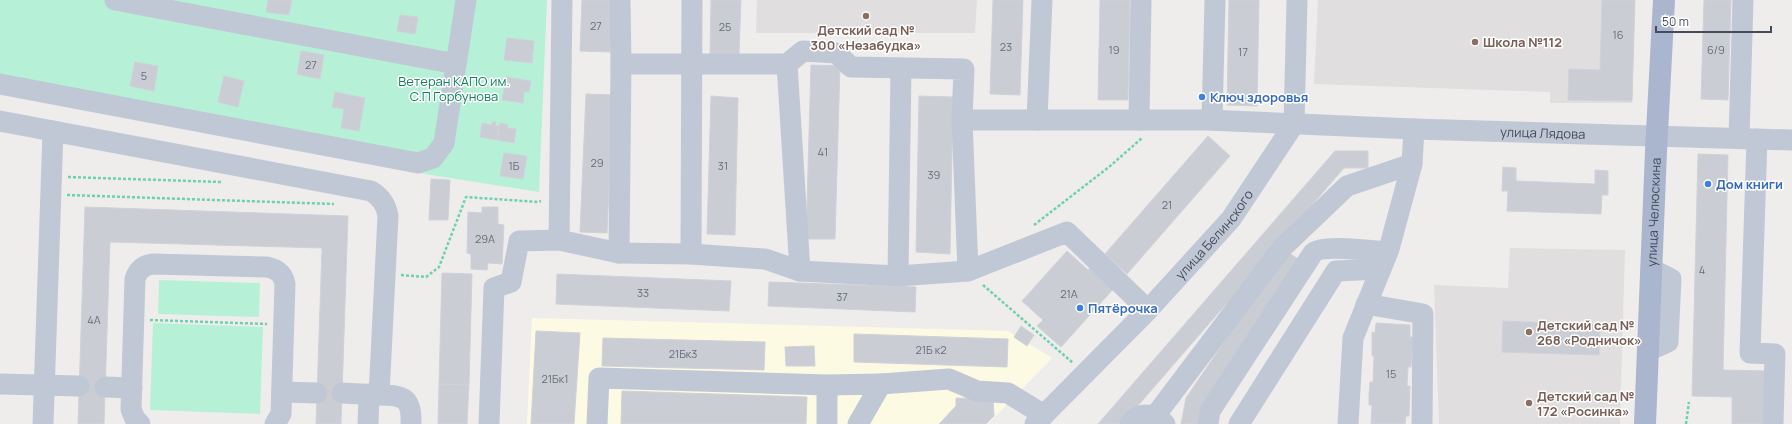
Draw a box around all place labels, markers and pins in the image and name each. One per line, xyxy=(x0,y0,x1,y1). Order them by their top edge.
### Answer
marker: Детский сад № 300 «Незабудка» xyxy=(861,11,871,21)
place label: Детский сад № 300 «Незабудка» xyxy=(811,21,921,54)
place label: Школа №112 xyxy=(1483,33,1562,51)
marker: Школа №112 xyxy=(1470,37,1480,47)
place label: Ключ здоровья xyxy=(1210,88,1308,106)
marker: Ключ здоровья xyxy=(1197,92,1207,102)
place label: Дом книги xyxy=(1716,175,1783,193)
marker: Дом книги xyxy=(1703,179,1713,189)
place label: Пятёрочка xyxy=(1088,299,1158,317)
marker: Пятёрочка xyxy=(1075,303,1085,313)
place label: Детский сад № 268 «Родничок» xyxy=(1537,316,1642,349)
marker: Детский сад № 268 «Родничок» xyxy=(1524,327,1534,337)
place label: Детский сад № 172 «Росинка» xyxy=(1537,387,1635,420)
marker: Детский сад № 172 «Росинка» xyxy=(1524,398,1534,408)

